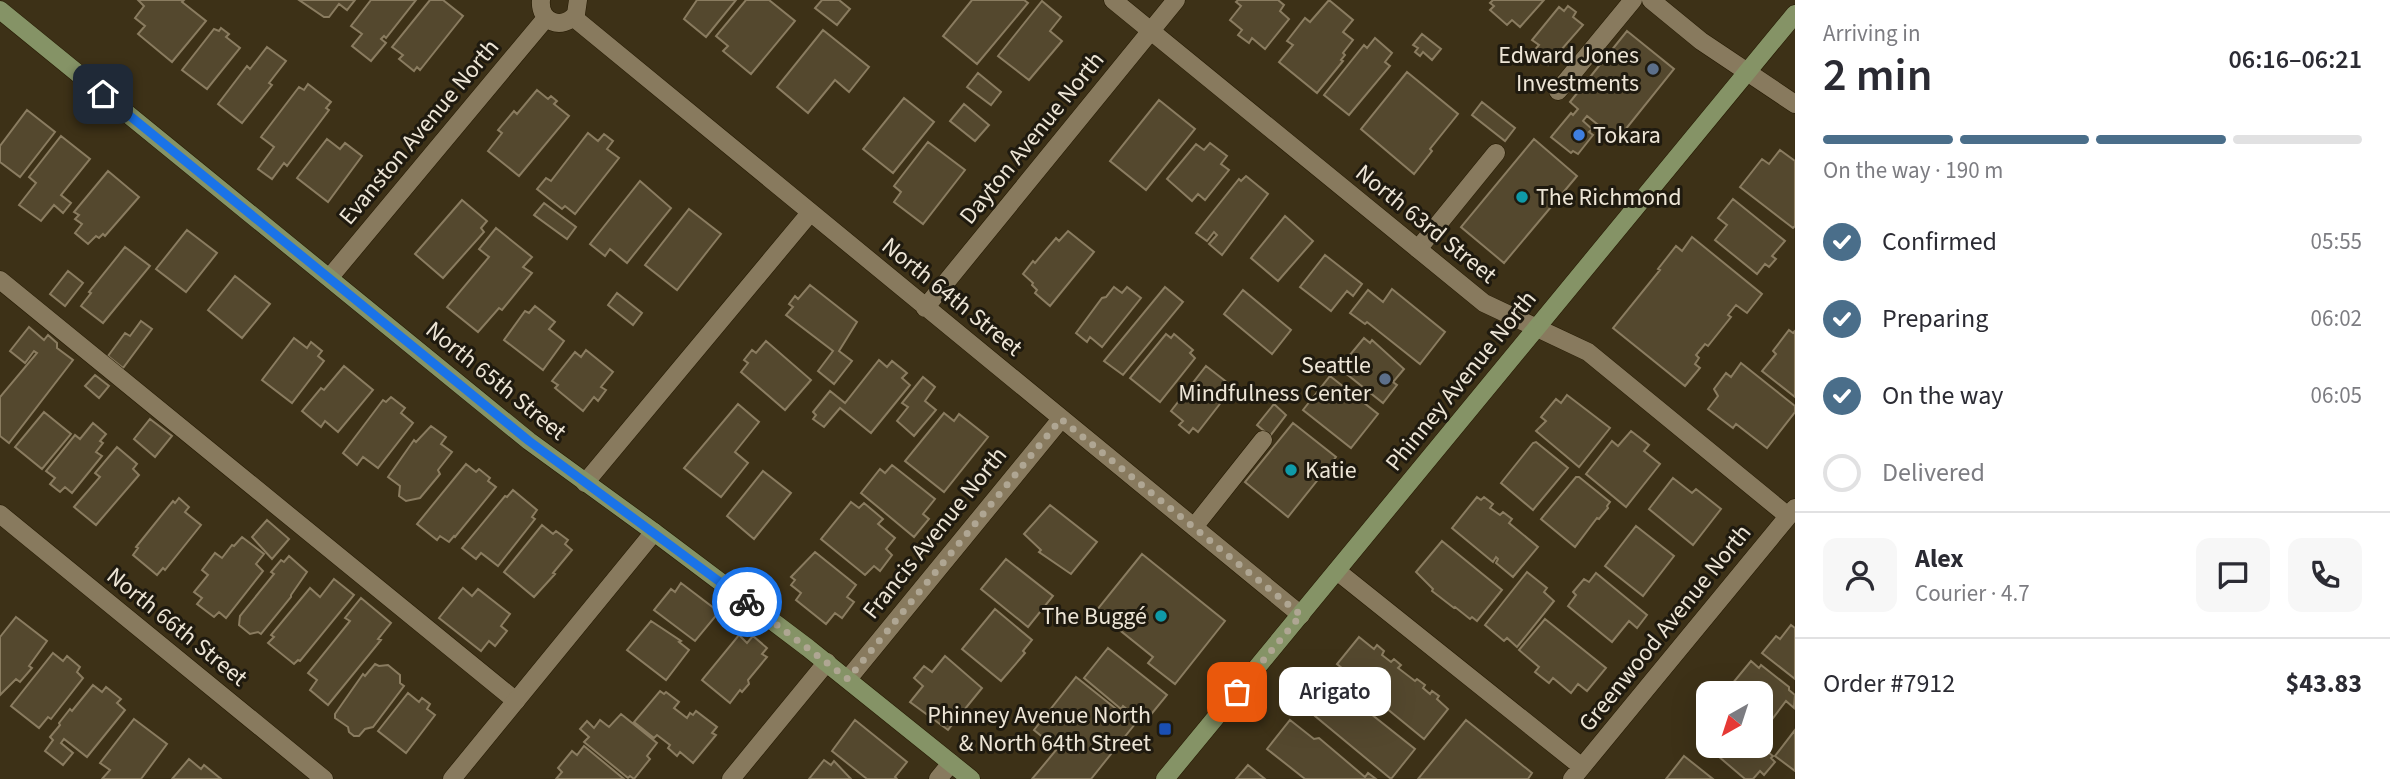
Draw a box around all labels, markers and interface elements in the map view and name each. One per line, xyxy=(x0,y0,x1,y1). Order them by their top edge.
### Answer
text: Arriving in xyxy=(1823,17,1921,50)
street label: Evanston Avenue North xyxy=(331,31,507,233)
place label: Edward Jones Investments xyxy=(1498,38,1639,101)
text: 06:16–06:21 xyxy=(2229,41,2362,78)
text: 2 min xyxy=(1823,43,1932,108)
street label: Dayton Avenue North xyxy=(951,44,1113,232)
marker: Edward Jones Investments xyxy=(1645,61,1661,77)
pin xyxy=(73,64,133,124)
icon: home xyxy=(84,75,122,113)
place label: Tokara xyxy=(1593,118,1661,153)
marker: Tokara xyxy=(1571,127,1587,143)
text: On the way · 190 m xyxy=(1823,154,2003,187)
street label: North 63rd Street xyxy=(1348,156,1504,292)
place label: The Richmond xyxy=(1536,180,1682,215)
marker: The Richmond xyxy=(1514,189,1530,205)
icon: check xyxy=(1823,223,1861,261)
text: Confirmed xyxy=(1882,223,1997,260)
text: 05:55 xyxy=(2311,225,2362,258)
street label: North 64th Street xyxy=(874,229,1030,365)
street label: Phinney Avenue North xyxy=(1377,283,1545,479)
icon: check xyxy=(1823,300,1861,338)
text: Preparing xyxy=(1882,300,1988,337)
text: 06:02 xyxy=(2311,302,2362,335)
street label: North 65th Street xyxy=(418,313,574,449)
place label: Seattle Mindfulness Center xyxy=(1178,348,1372,411)
marker: Seattle Mindfulness Center xyxy=(1377,371,1393,387)
icon: check xyxy=(1823,377,1861,415)
text: On the way xyxy=(1882,377,2003,414)
text: 06:05 xyxy=(2311,379,2362,412)
street label: Francis Avenue North xyxy=(854,439,1016,627)
place label: Katie xyxy=(1305,453,1357,488)
text: Delivered xyxy=(1882,454,1985,491)
marker: Katie xyxy=(1283,462,1299,478)
street label: Greenwood Avenue North xyxy=(1570,517,1760,739)
button: person xyxy=(1823,538,1897,612)
button: chat xyxy=(2196,538,2270,612)
button: phone xyxy=(2288,538,2362,612)
text: Alex xyxy=(1915,540,1964,577)
street label: North 66th Street xyxy=(99,559,255,695)
courier xyxy=(712,567,782,637)
text: Courier · 4.7 xyxy=(1915,577,2030,610)
icon: bike xyxy=(728,583,766,621)
place label: The Buggé xyxy=(1041,599,1147,634)
marker: The Buggé xyxy=(1153,608,1169,624)
pin xyxy=(1207,662,1267,722)
text: Order #7912 xyxy=(1823,665,1955,702)
text: $43.83 xyxy=(2286,665,2362,702)
callout: Arigato xyxy=(1279,668,1391,716)
icon: bag xyxy=(1218,673,1256,711)
text: Arigato xyxy=(1299,675,1371,708)
north arrow xyxy=(1696,681,1773,758)
map controls xyxy=(1696,681,1773,758)
place label: Phinney Avenue North & North 64th Street xyxy=(927,698,1151,761)
marker: Phinney Avenue North & North 64th Street xyxy=(1157,721,1173,737)

